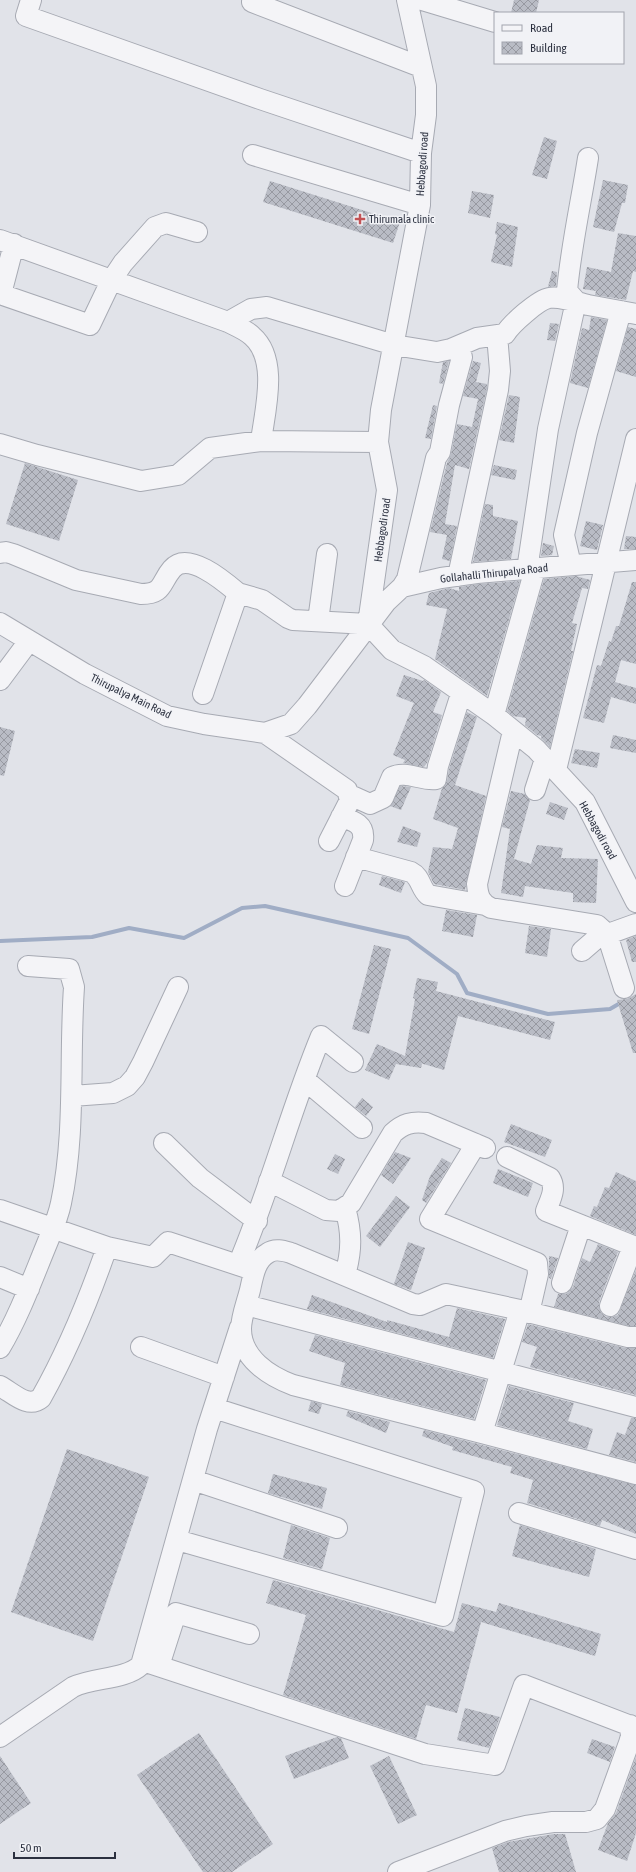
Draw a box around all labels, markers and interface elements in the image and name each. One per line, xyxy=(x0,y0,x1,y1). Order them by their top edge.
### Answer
legend xyxy=(494,12,624,64)
text: Road xyxy=(530,21,553,35)
text: Building xyxy=(530,41,568,55)
street label: Hebbagodi road xyxy=(414,131,430,197)
marker: Thirumala clinic xyxy=(354,213,366,225)
place label: Thirumala clinic xyxy=(369,213,435,225)
street label: Hebbagodi road xyxy=(372,497,392,563)
street label: Gollahalli Thirupalya Road xyxy=(439,561,549,585)
street label: Thirupalya Main Road xyxy=(89,671,173,721)
street label: Hebbagodi road xyxy=(577,799,619,861)
scale bar xyxy=(14,1834,115,1860)
text: 50 m xyxy=(20,1841,42,1855)

